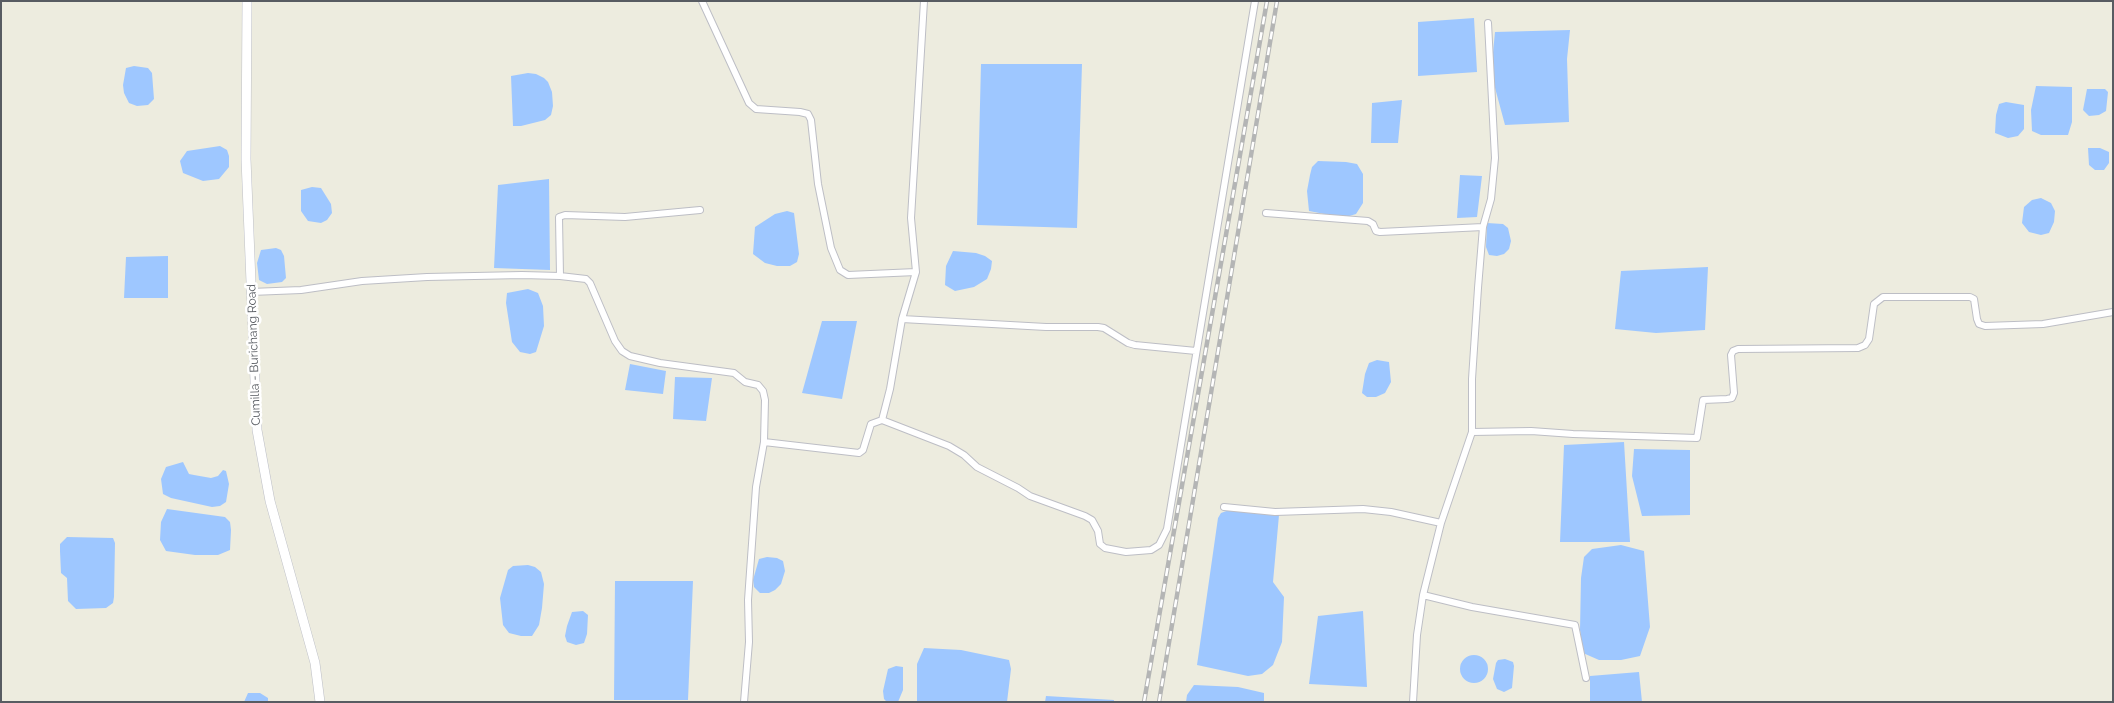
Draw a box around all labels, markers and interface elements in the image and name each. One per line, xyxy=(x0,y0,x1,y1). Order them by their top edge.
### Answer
street label: Cumilla - Burichang Road xyxy=(244,284,264,426)

